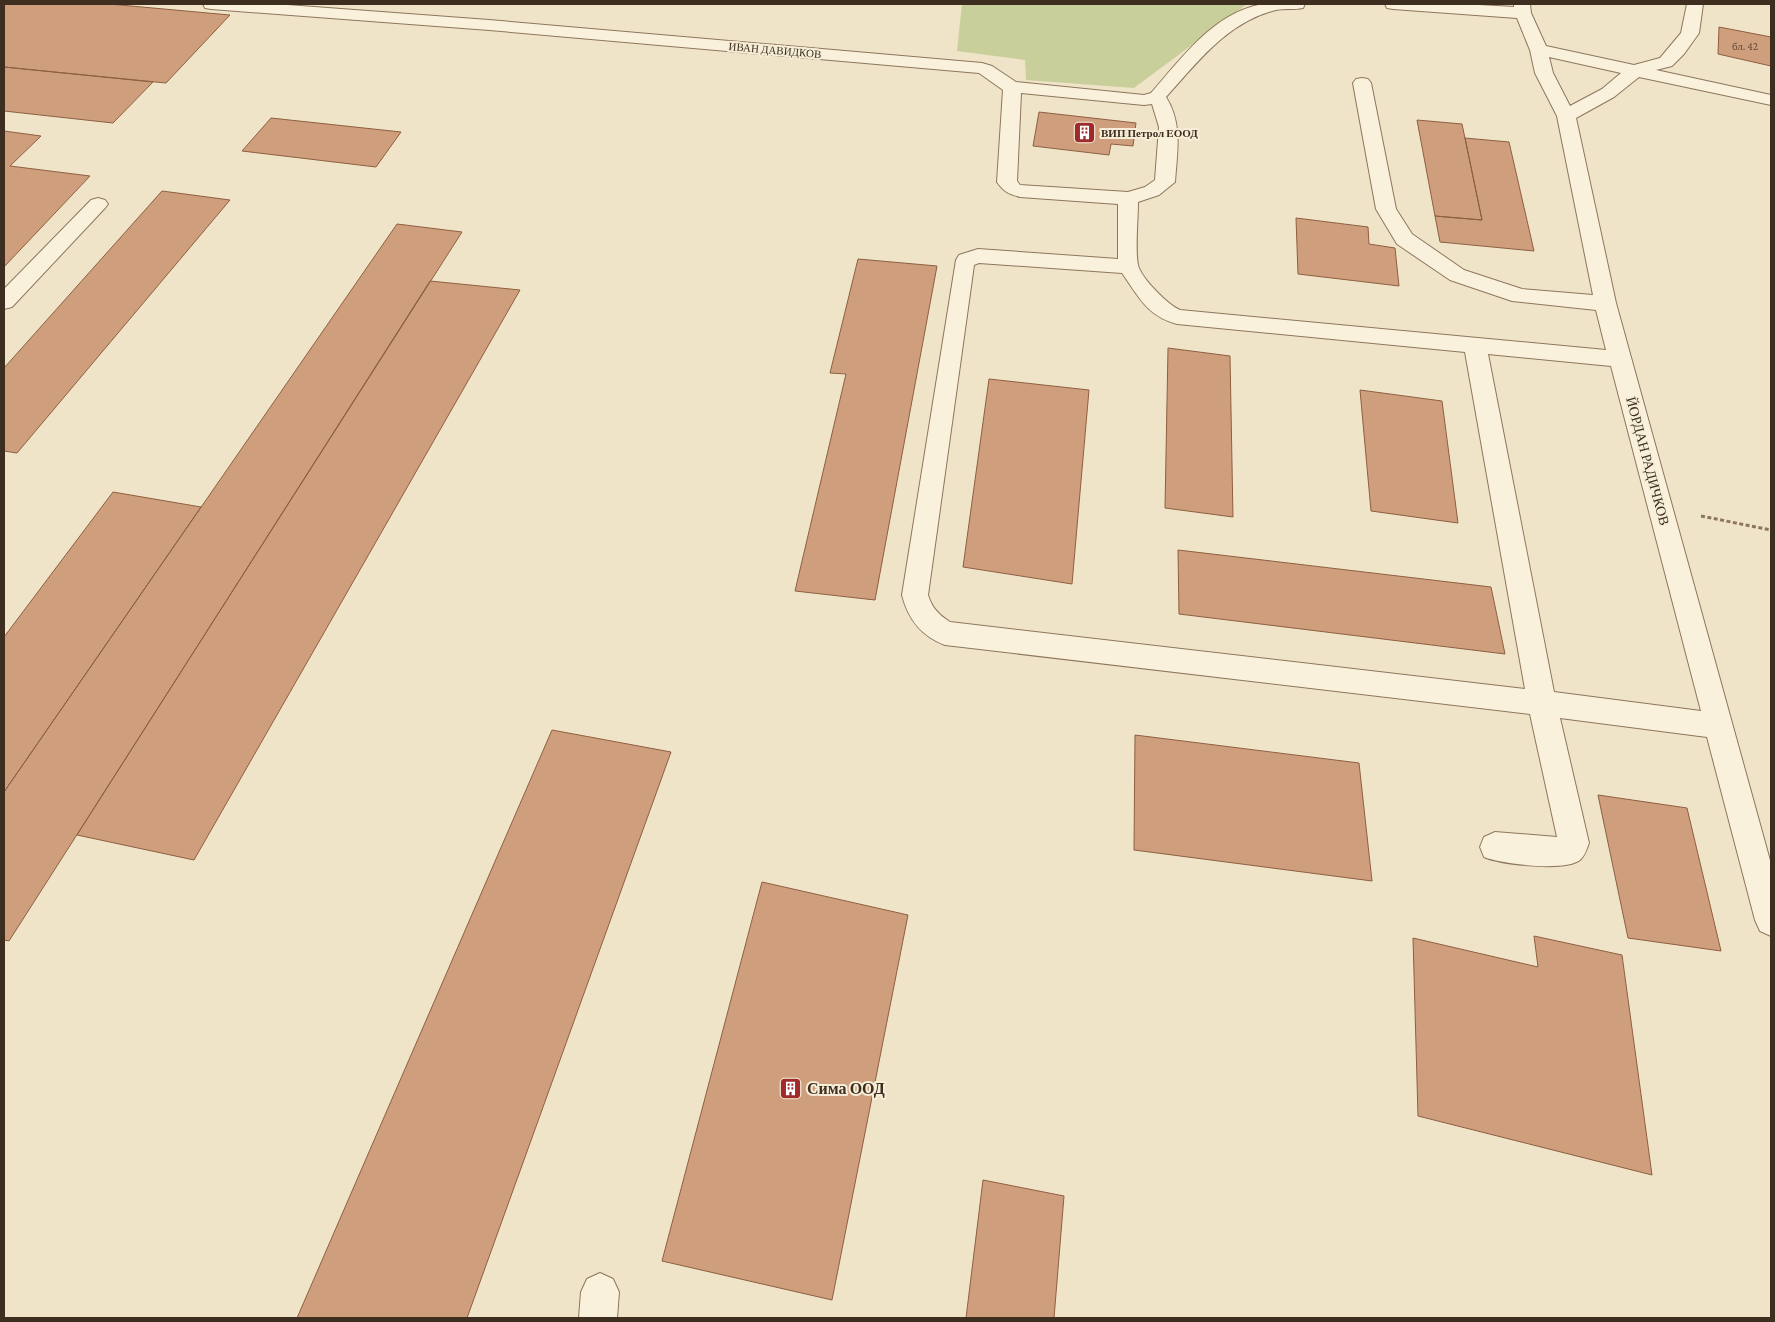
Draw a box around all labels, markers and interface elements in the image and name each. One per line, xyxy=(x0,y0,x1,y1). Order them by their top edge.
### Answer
street label: ИВАН ДАВИДКОВ xyxy=(728,40,822,60)
house number: бл. 42 xyxy=(1732,40,1758,52)
building icon: ВИП Петрол ЕООД xyxy=(1073,121,1097,145)
place label: ВИП Петрол ЕООД xyxy=(1101,127,1198,139)
street label: ЙОРДАН РАДИЧКОВ xyxy=(1623,395,1673,527)
building icon: Сима ООД xyxy=(779,1076,803,1100)
place label: Сима ООД xyxy=(807,1080,885,1098)

